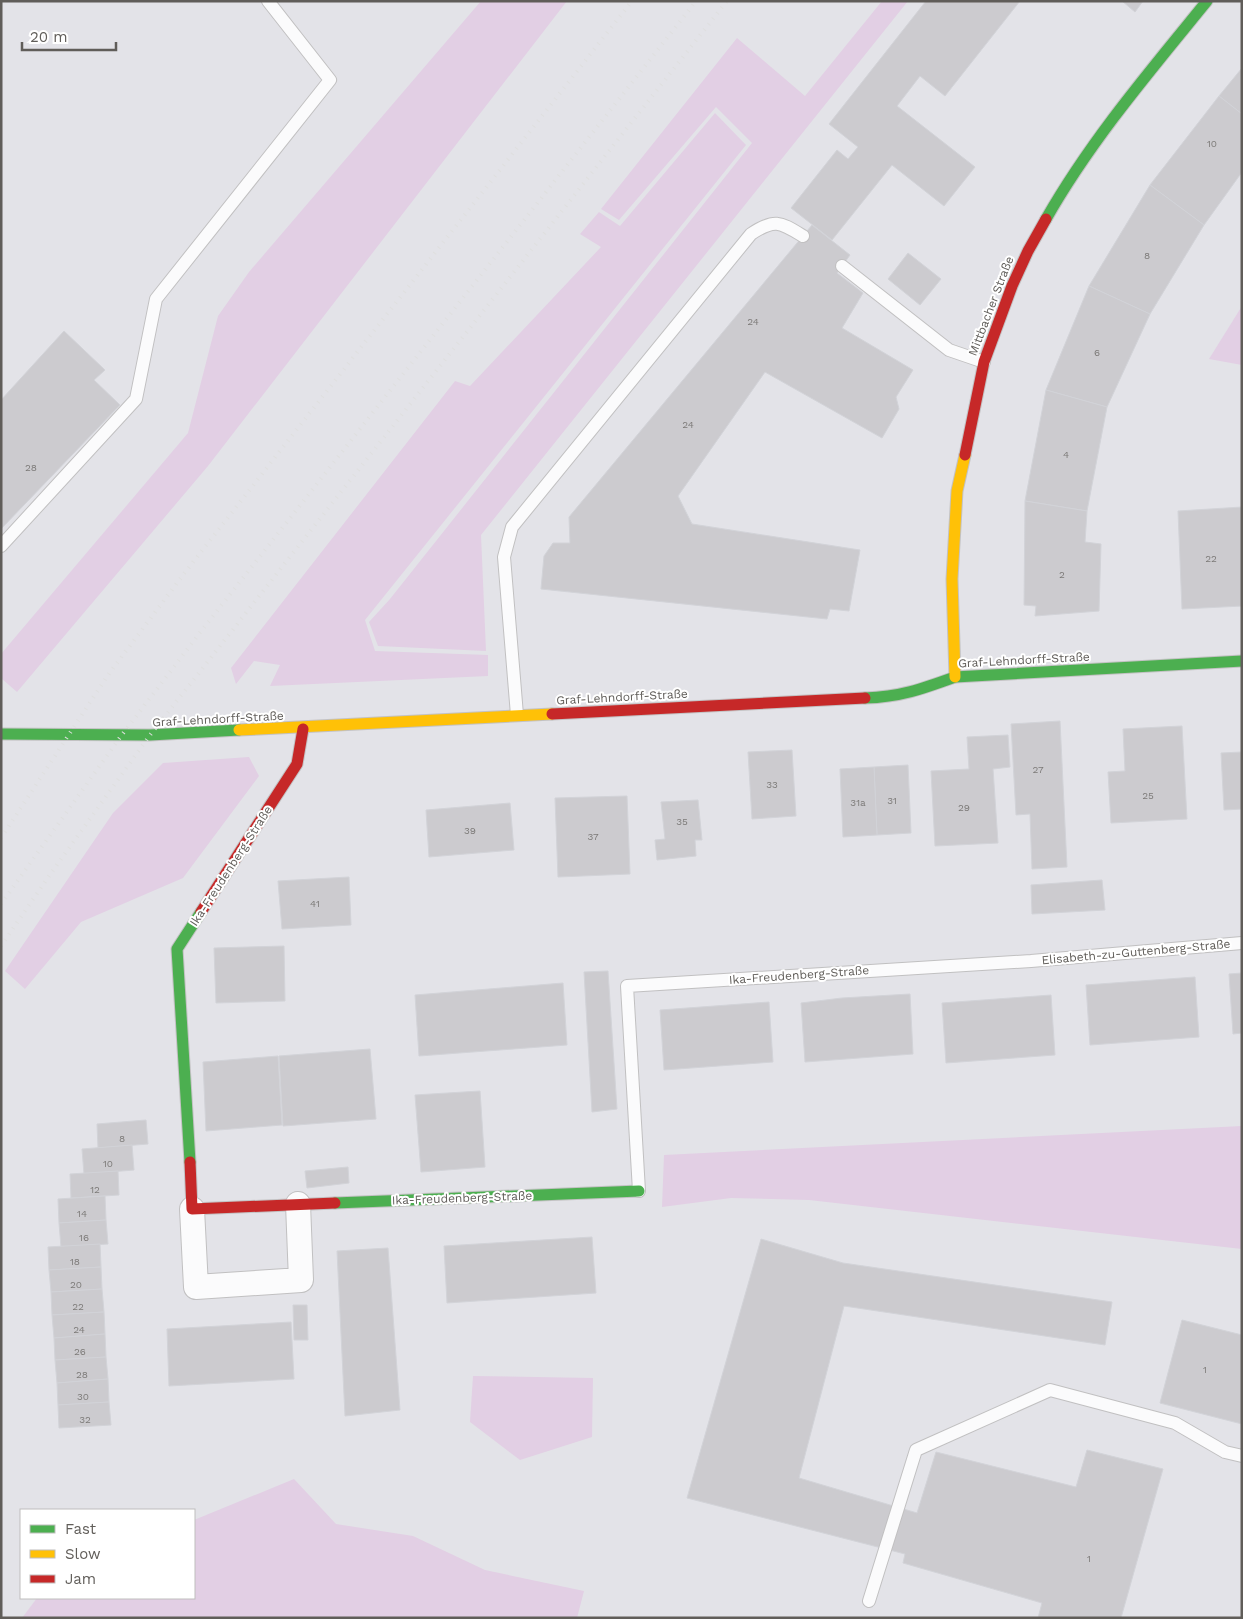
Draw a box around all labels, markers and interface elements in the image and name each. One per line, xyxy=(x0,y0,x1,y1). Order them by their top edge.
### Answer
scale bar xyxy=(22,20,116,52)
text: 20 m xyxy=(30,28,68,46)
house number: 10 xyxy=(1207,138,1217,149)
house number: 8 xyxy=(1144,250,1150,261)
street label: Mittbacher Straße xyxy=(966,254,1016,358)
house number: 24 xyxy=(747,316,759,327)
house number: 6 xyxy=(1094,347,1100,358)
house number: 24 xyxy=(682,419,694,430)
house number: 4 xyxy=(1063,449,1069,460)
house number: 28 xyxy=(25,462,37,473)
house number: 22 xyxy=(1205,553,1217,564)
house number: 2 xyxy=(1059,569,1065,580)
street label: Graf-Lehndorff-Straße xyxy=(958,650,1090,670)
street label: Graf-Lehndorff-Straße xyxy=(556,687,688,707)
street label: Graf-Lehndorff-Straße xyxy=(152,709,284,729)
house number: 27 xyxy=(1032,764,1044,775)
house number: 33 xyxy=(766,779,778,790)
house number: 25 xyxy=(1142,790,1154,801)
house number: 31 xyxy=(887,795,897,806)
house number: 31a xyxy=(850,797,866,808)
house number: 29 xyxy=(958,802,970,813)
street label: Ika-Freudenberg-Straße xyxy=(187,803,275,929)
house number: 35 xyxy=(676,816,688,827)
house number: 39 xyxy=(464,825,476,836)
house number: 37 xyxy=(587,831,599,842)
house number: 41 xyxy=(310,898,320,909)
street label: Elisabeth-zu-Guttenberg-Straße xyxy=(1041,937,1231,967)
street label: Ika-Freudenberg-Straße xyxy=(728,963,870,987)
house number: 8 xyxy=(119,1133,125,1144)
house number: 10 xyxy=(103,1158,113,1169)
house number: 12 xyxy=(90,1184,100,1195)
street label: Ika-Freudenberg-Straße xyxy=(392,1189,532,1207)
house number: 14 xyxy=(77,1208,87,1219)
house number: 16 xyxy=(79,1232,89,1243)
house number: 18 xyxy=(70,1256,80,1267)
house number: 20 xyxy=(70,1279,82,1290)
house number: 22 xyxy=(72,1301,84,1312)
house number: 24 xyxy=(73,1324,85,1335)
house number: 26 xyxy=(74,1346,86,1357)
house number: 1 xyxy=(1203,1364,1207,1375)
house number: 28 xyxy=(76,1369,88,1380)
house number: 30 xyxy=(77,1391,89,1402)
house number: 32 xyxy=(79,1414,91,1425)
legend xyxy=(20,1509,195,1599)
text: Fast xyxy=(65,1520,97,1538)
text: Slow xyxy=(65,1545,101,1563)
house number: 1 xyxy=(1087,1553,1091,1564)
text: Jam xyxy=(65,1570,96,1588)

